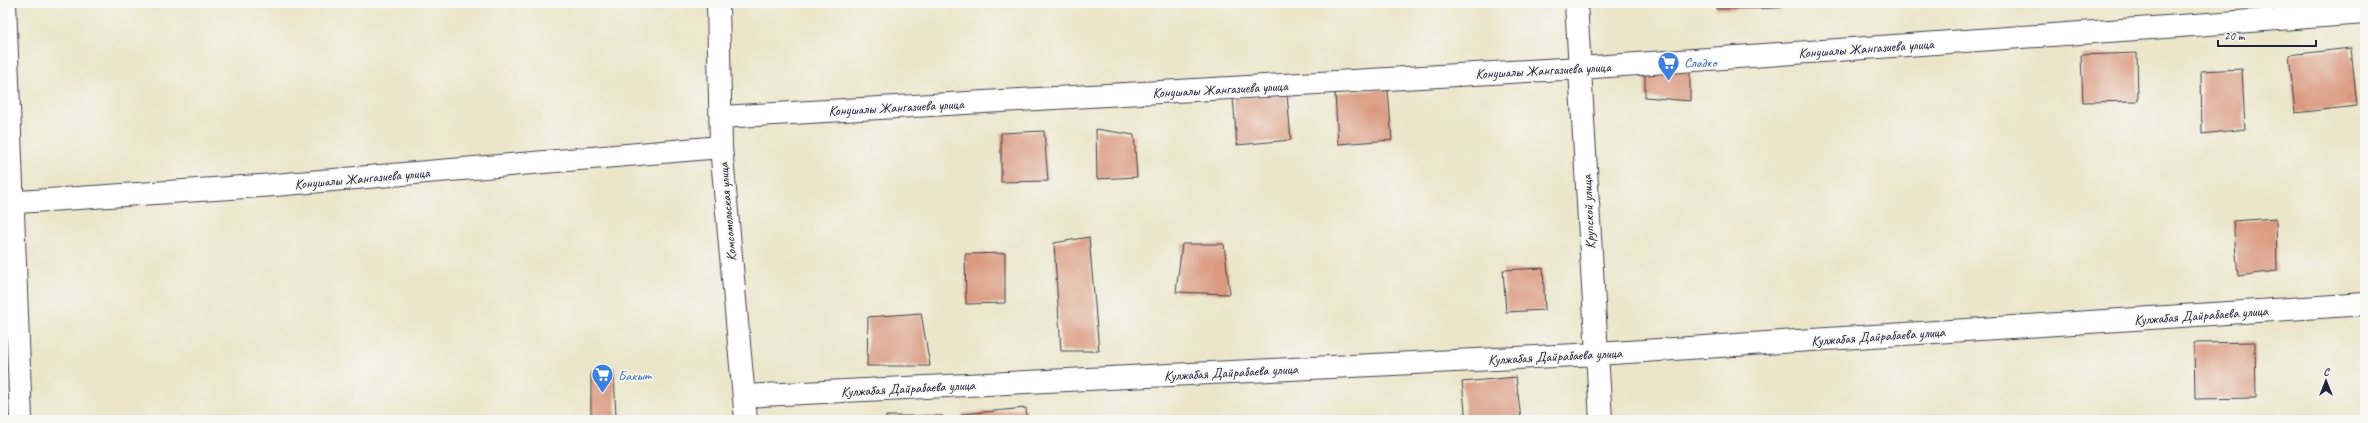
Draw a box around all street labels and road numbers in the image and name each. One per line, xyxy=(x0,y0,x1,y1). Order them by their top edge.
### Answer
street label: Конушалы Жангазиева улица xyxy=(1798,35,1935,62)
street label: Конушалы Жангазиева улица xyxy=(1475,58,1612,83)
street label: Конушалы Жангазиева улица xyxy=(1152,77,1289,102)
street label: Конушалы Жангазиева улица xyxy=(828,95,965,120)
street label: Комсомольская улица xyxy=(715,161,740,262)
street label: Конушалы Жангазиева улица xyxy=(294,164,432,193)
street label: Крупской улица xyxy=(1578,173,1599,249)
street label: Кулжабая Дайрабаева улица xyxy=(2134,302,2269,329)
street label: Кулжабая Дайрабаева улица xyxy=(1811,323,1946,350)
street label: Кулжабая Дайрабаева улица xyxy=(1488,344,1623,368)
street label: Кулжабая Дайрабаева улица xyxy=(1164,360,1299,384)
street label: Кулжабая Дайрабаева улица xyxy=(841,376,976,400)

